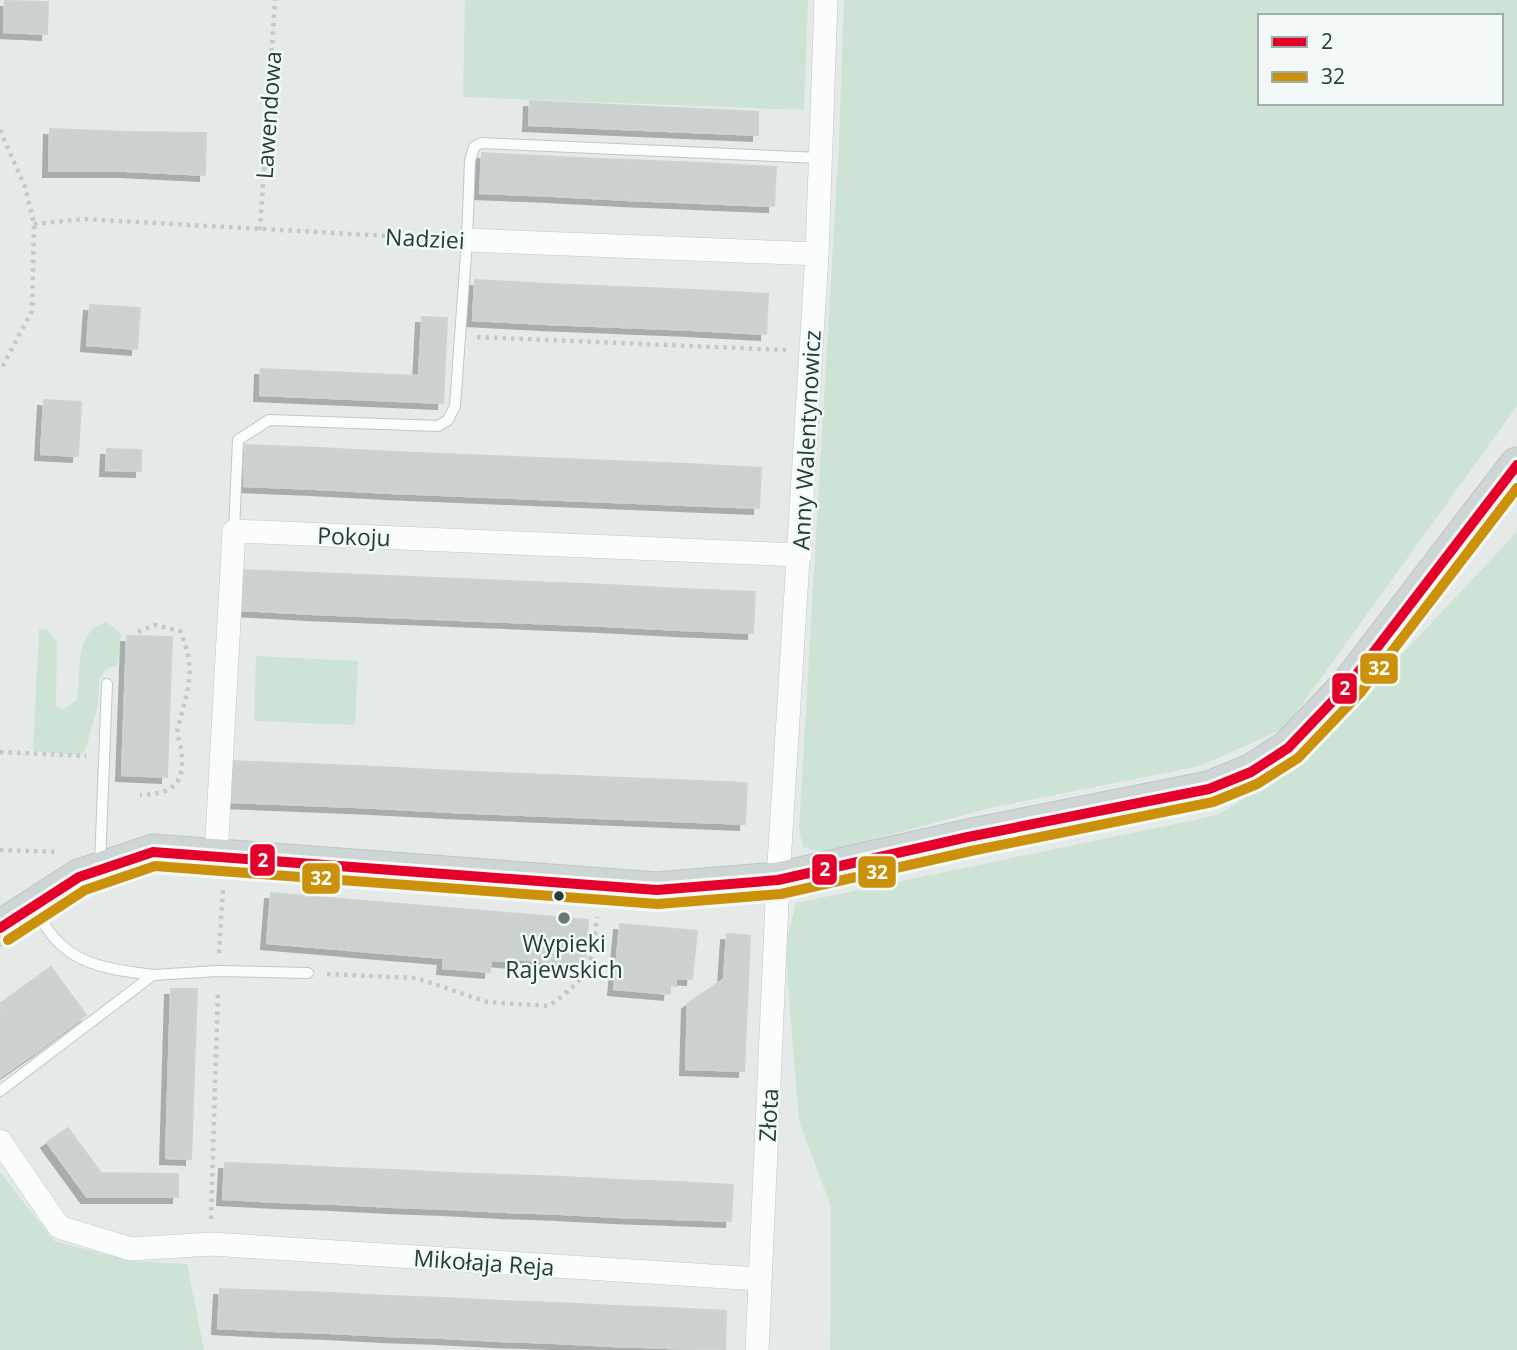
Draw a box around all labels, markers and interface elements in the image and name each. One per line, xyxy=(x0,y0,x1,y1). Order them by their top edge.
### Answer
legend xyxy=(1258,14,1503,105)
text: 2 xyxy=(1321,27,1333,55)
street label: Lawendowa xyxy=(248,50,288,180)
text: 32 xyxy=(1321,62,1345,90)
street label: Nadziei xyxy=(384,220,466,256)
street label: Anny Walentynowicz xyxy=(784,329,828,551)
street label: Pokoju xyxy=(317,519,391,553)
line badge: 32 xyxy=(1359,652,1399,685)
text: 32 xyxy=(1368,655,1390,681)
line badge: 2 xyxy=(1331,672,1358,705)
text: 2 xyxy=(1340,675,1351,701)
line badge: 2 xyxy=(249,843,276,877)
text: 2 xyxy=(258,847,269,873)
line badge: 2 xyxy=(811,853,838,886)
line badge: 32 xyxy=(857,855,897,889)
text: 2 xyxy=(820,856,831,882)
text: 32 xyxy=(866,859,888,885)
line badge: 32 xyxy=(301,862,341,895)
text: 32 xyxy=(310,865,332,891)
unlabelled marker xyxy=(552,889,566,903)
marker: Wypieki Rajewskich xyxy=(556,910,572,926)
place label: Wypieki Rajewskich xyxy=(505,927,623,985)
street label: Złota xyxy=(751,1087,785,1143)
street label: Mikołaja Reja xyxy=(412,1241,556,1283)

